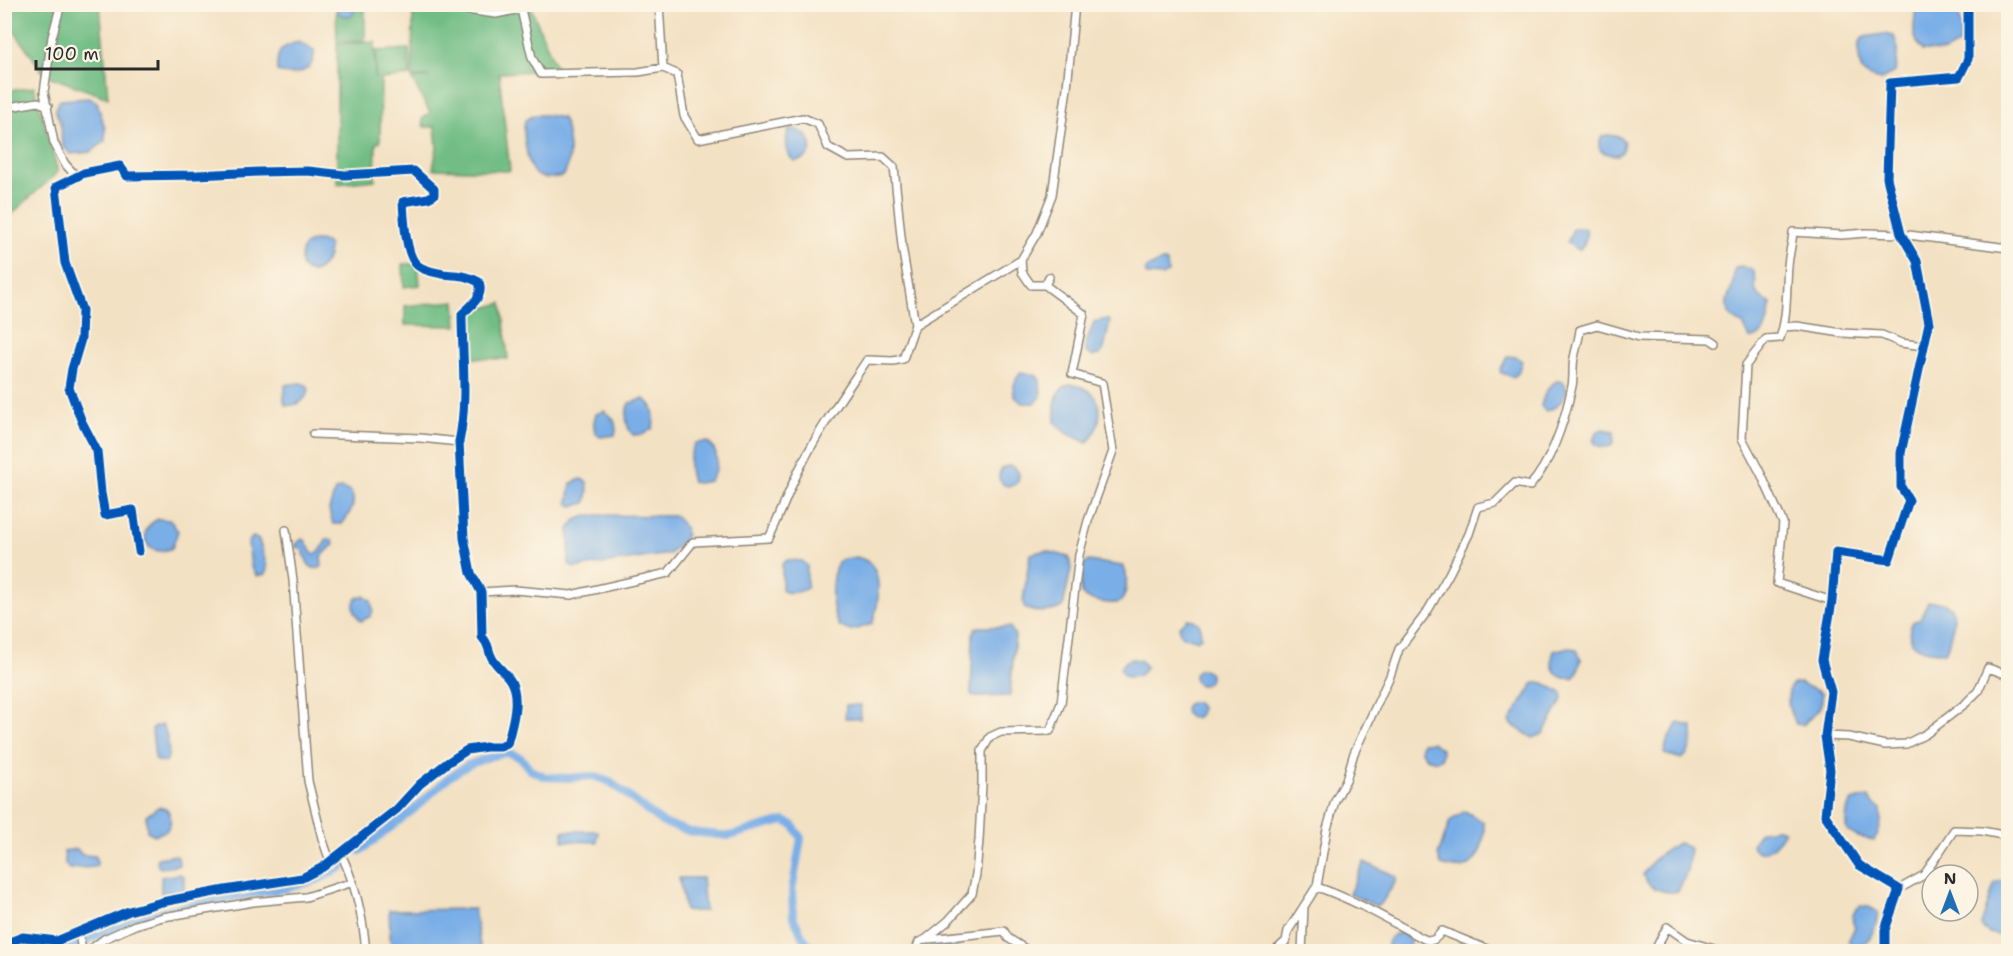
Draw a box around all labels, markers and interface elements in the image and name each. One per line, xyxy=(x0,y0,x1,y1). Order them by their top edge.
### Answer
scale bar xyxy=(36,33,158,71)
text: 100 m xyxy=(45,42,99,66)
north arrow xyxy=(1920,863,1980,923)
text: N xyxy=(1944,868,1956,889)

